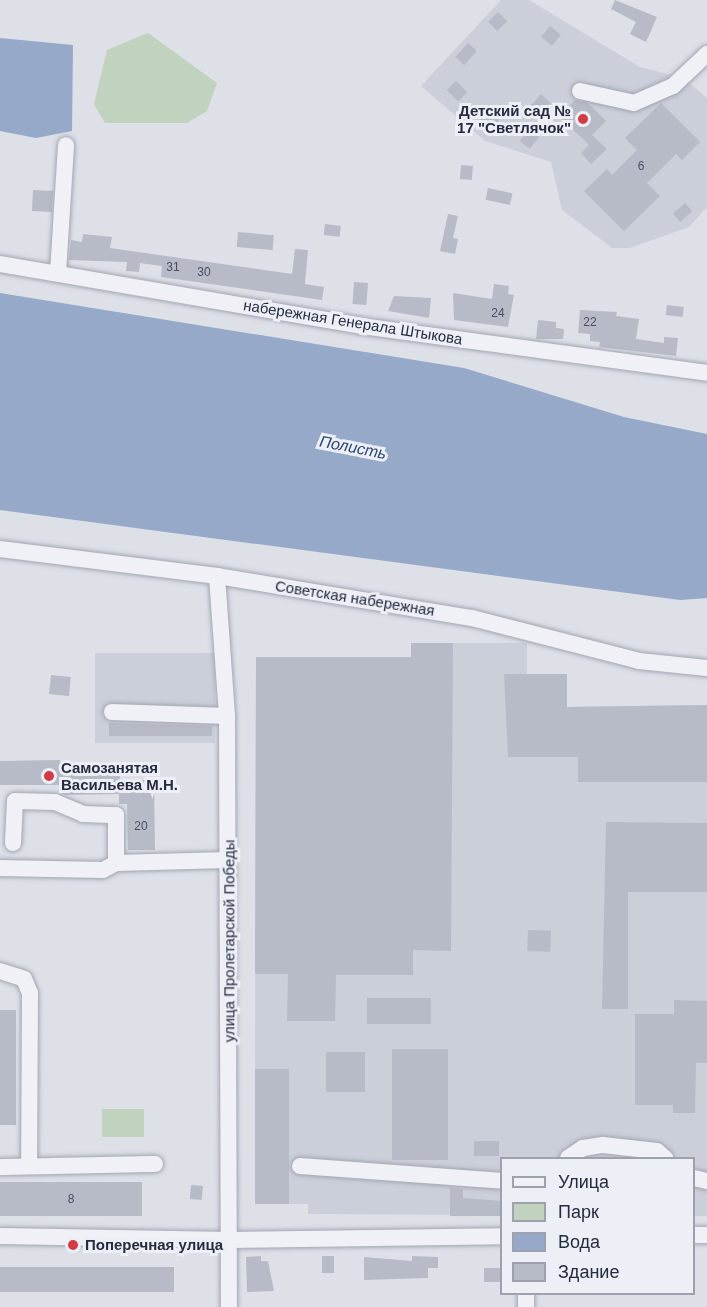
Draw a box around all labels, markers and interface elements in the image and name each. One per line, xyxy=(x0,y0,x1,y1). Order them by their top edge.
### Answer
place label: Детский сад № 17 "Светлячок" xyxy=(457,101,571,136)
marker: Детский сад № 17 "Светлячок" xyxy=(576,112,590,126)
house number: 6 xyxy=(638,160,644,174)
house number: 31 xyxy=(166,261,180,275)
house number: 30 xyxy=(197,266,211,280)
street label: набережная Генерала Штыкова xyxy=(242,296,464,348)
house number: 24 xyxy=(491,307,505,321)
house number: 22 xyxy=(583,316,597,330)
water label: Полисть xyxy=(318,432,388,464)
street label: Советская набережная xyxy=(274,576,436,620)
place label: Самозанятая Васильева М.Н. xyxy=(61,758,178,793)
marker: Самозанятая Васильева М.Н. xyxy=(42,769,56,783)
house number: 20 xyxy=(134,820,148,834)
street label: улица Пролетарской Победы xyxy=(220,840,238,1042)
legend xyxy=(500,1157,695,1295)
text: Улица xyxy=(558,1172,609,1192)
house number: 8 xyxy=(68,1193,74,1207)
text: Парк xyxy=(558,1202,599,1222)
text: Вода xyxy=(558,1232,600,1252)
place label: Поперечная улица xyxy=(85,1236,223,1254)
marker: Поперечная улица xyxy=(66,1238,80,1252)
text: Здание xyxy=(558,1262,619,1282)

